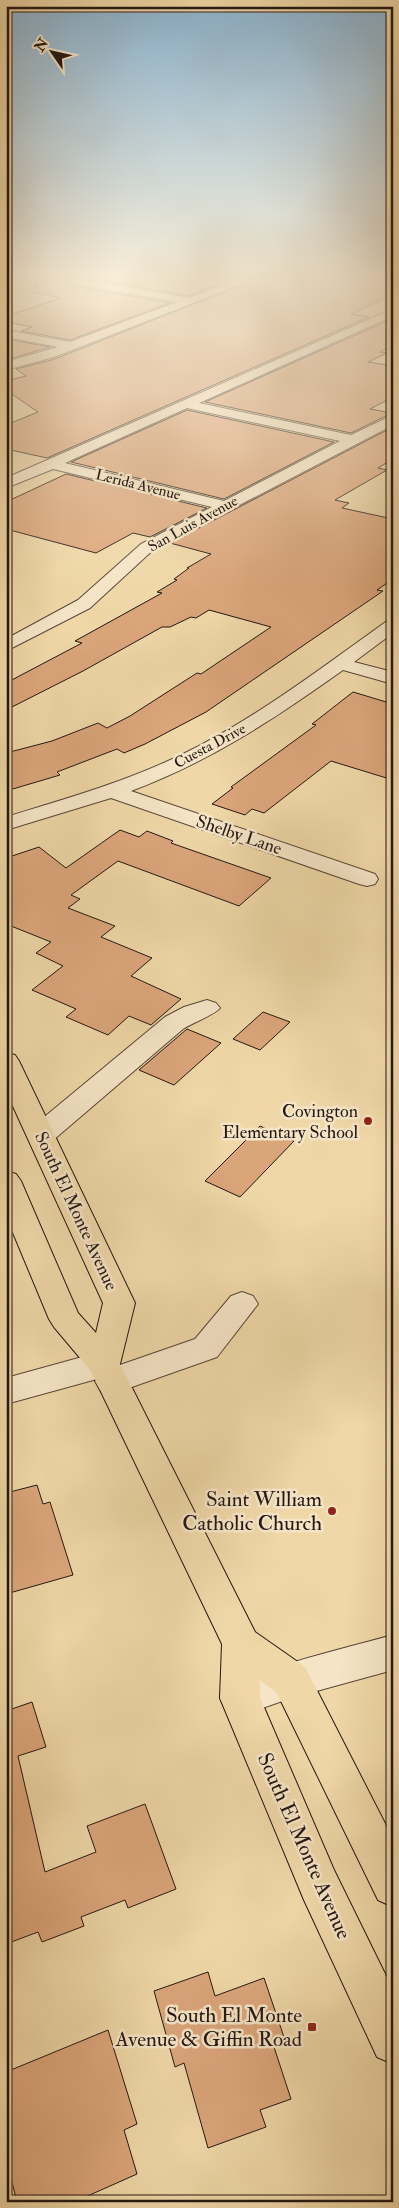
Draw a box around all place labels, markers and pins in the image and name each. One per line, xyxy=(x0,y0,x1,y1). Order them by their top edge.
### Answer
place label: Covington Elementary School xyxy=(222,1100,358,1144)
marker: Covington Elementary School xyxy=(362,1115,374,1127)
place label: Saint William Catholic Church xyxy=(182,1486,322,1537)
marker: Saint William Catholic Church xyxy=(326,1505,338,1517)
place label: South El Monte Avenue & Giffin Road xyxy=(114,2002,303,2053)
marker: South El Monte Avenue & Giffin Road xyxy=(306,2021,318,2033)

